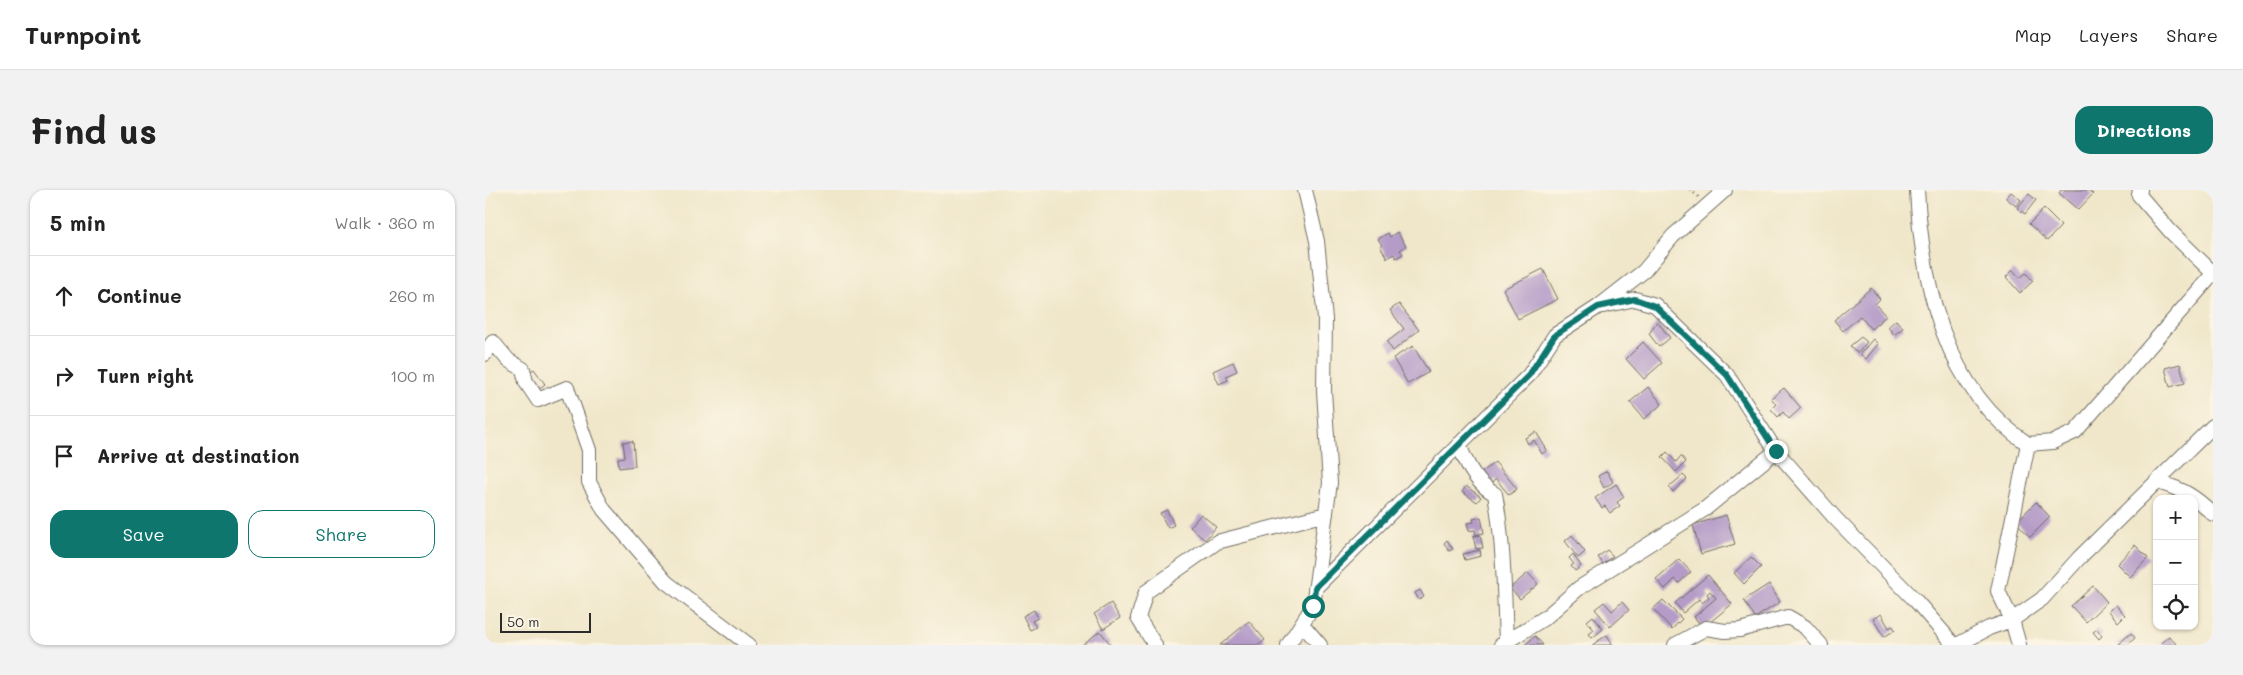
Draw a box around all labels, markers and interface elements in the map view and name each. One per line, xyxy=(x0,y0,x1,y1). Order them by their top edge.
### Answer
text: Turnpoint xyxy=(25,19,141,50)
text: Map xyxy=(2015,23,2051,47)
text: Layers xyxy=(2079,23,2138,47)
text: Share xyxy=(2166,23,2218,47)
button: Directions xyxy=(2075,106,2213,154)
text: Find us xyxy=(30,107,157,153)
text: 5 min xyxy=(50,209,106,236)
text: Walk · 360 m xyxy=(334,212,435,233)
icon: ahead xyxy=(50,282,78,310)
text: Continue xyxy=(97,283,182,308)
text: 260 m xyxy=(389,285,435,306)
icon: right xyxy=(50,362,78,390)
text: Turn right xyxy=(97,363,194,388)
text: 100 m xyxy=(390,365,435,386)
route end xyxy=(1765,440,1788,463)
icon: arrive xyxy=(50,442,78,470)
text: Arrive at destination xyxy=(97,443,300,468)
map controls xyxy=(2153,495,2198,630)
button: + xyxy=(2153,495,2198,540)
button: Save xyxy=(50,510,238,558)
button: Share xyxy=(248,510,435,558)
button: − xyxy=(2153,540,2198,585)
button: locate xyxy=(2153,585,2198,630)
route start xyxy=(1302,595,1325,618)
scale bar xyxy=(500,610,591,633)
text: 50 m xyxy=(507,612,539,631)

